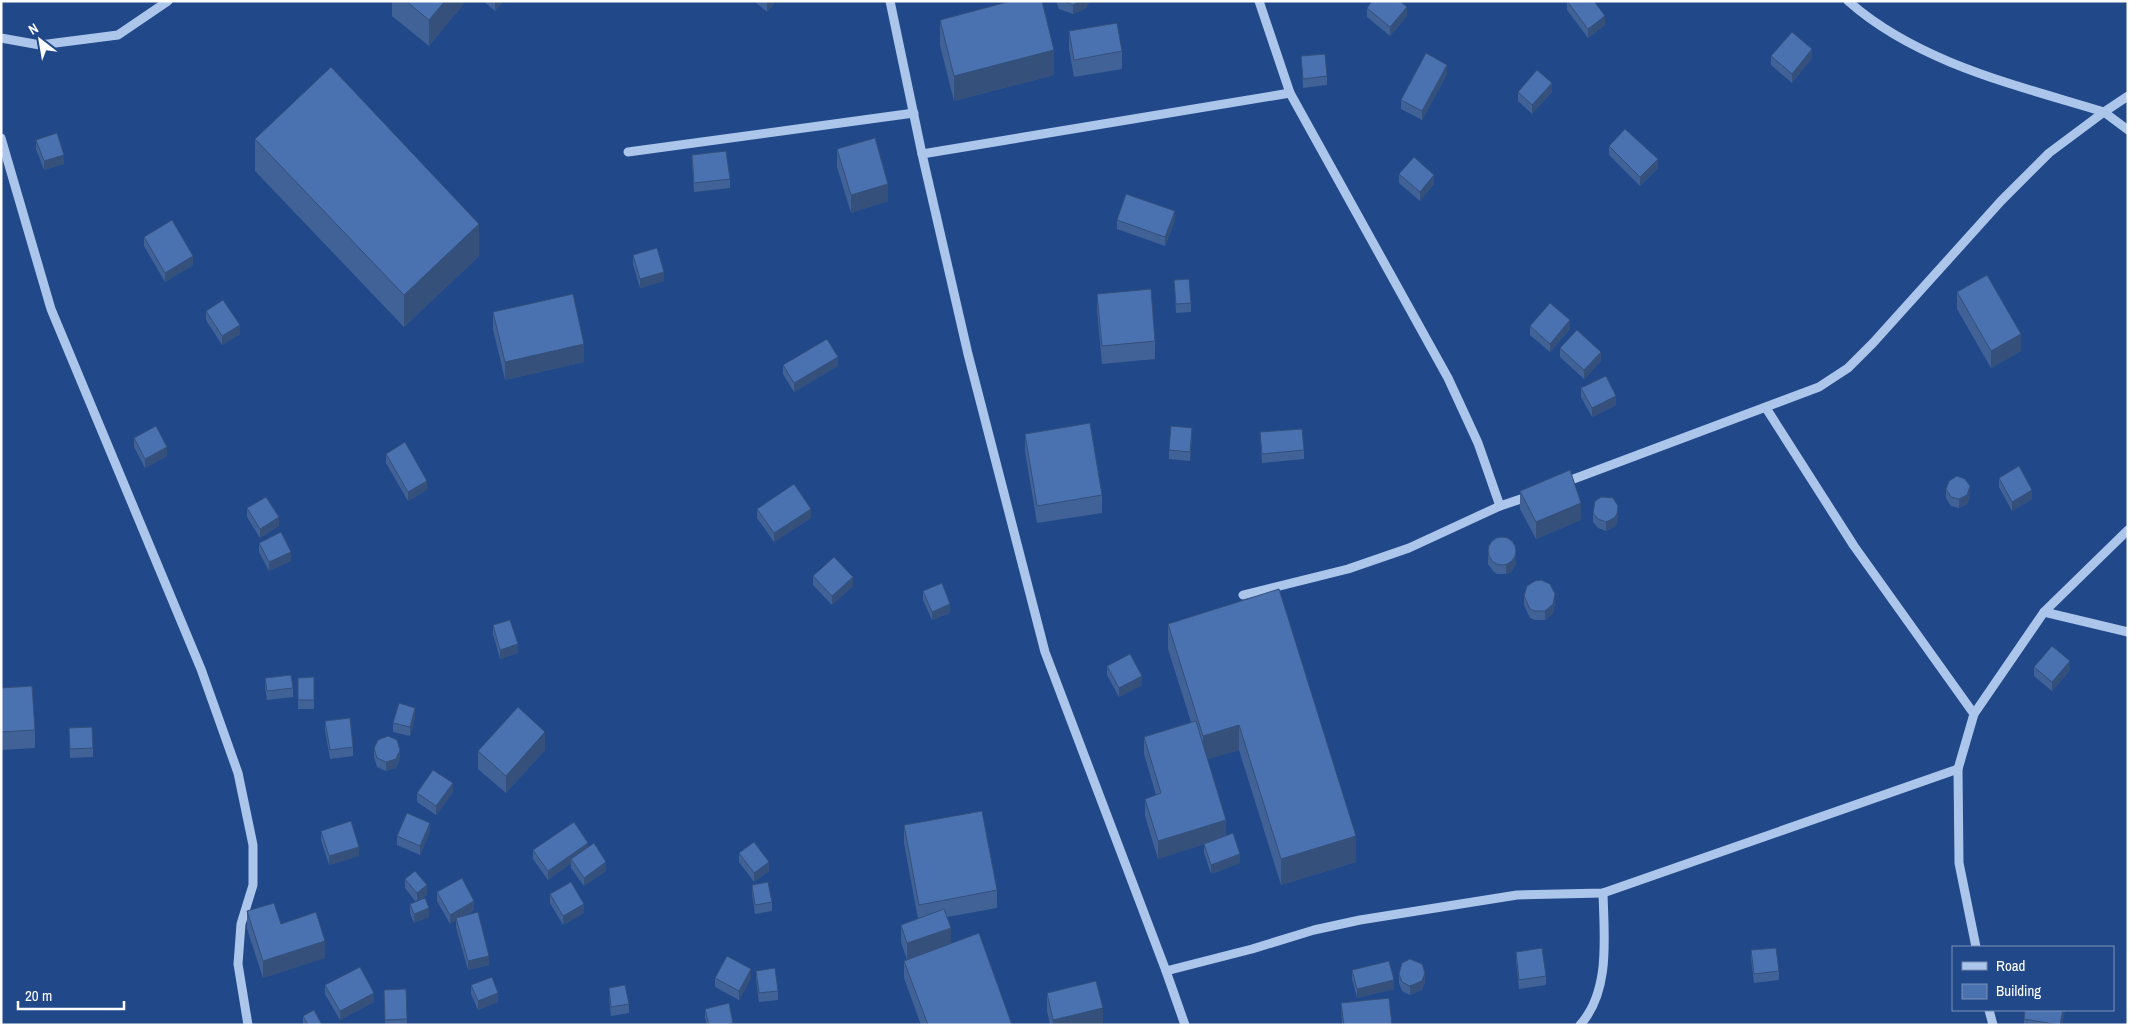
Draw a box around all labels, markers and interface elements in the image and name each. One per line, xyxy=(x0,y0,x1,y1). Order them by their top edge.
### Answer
north arrow xyxy=(15,15,65,65)
text: N xyxy=(25,19,41,39)
legend xyxy=(1952,946,2114,1011)
text: Road xyxy=(1996,955,2025,976)
scale bar xyxy=(18,978,124,1010)
text: Building xyxy=(1996,980,2041,1001)
text: 20 m xyxy=(25,985,52,1006)

